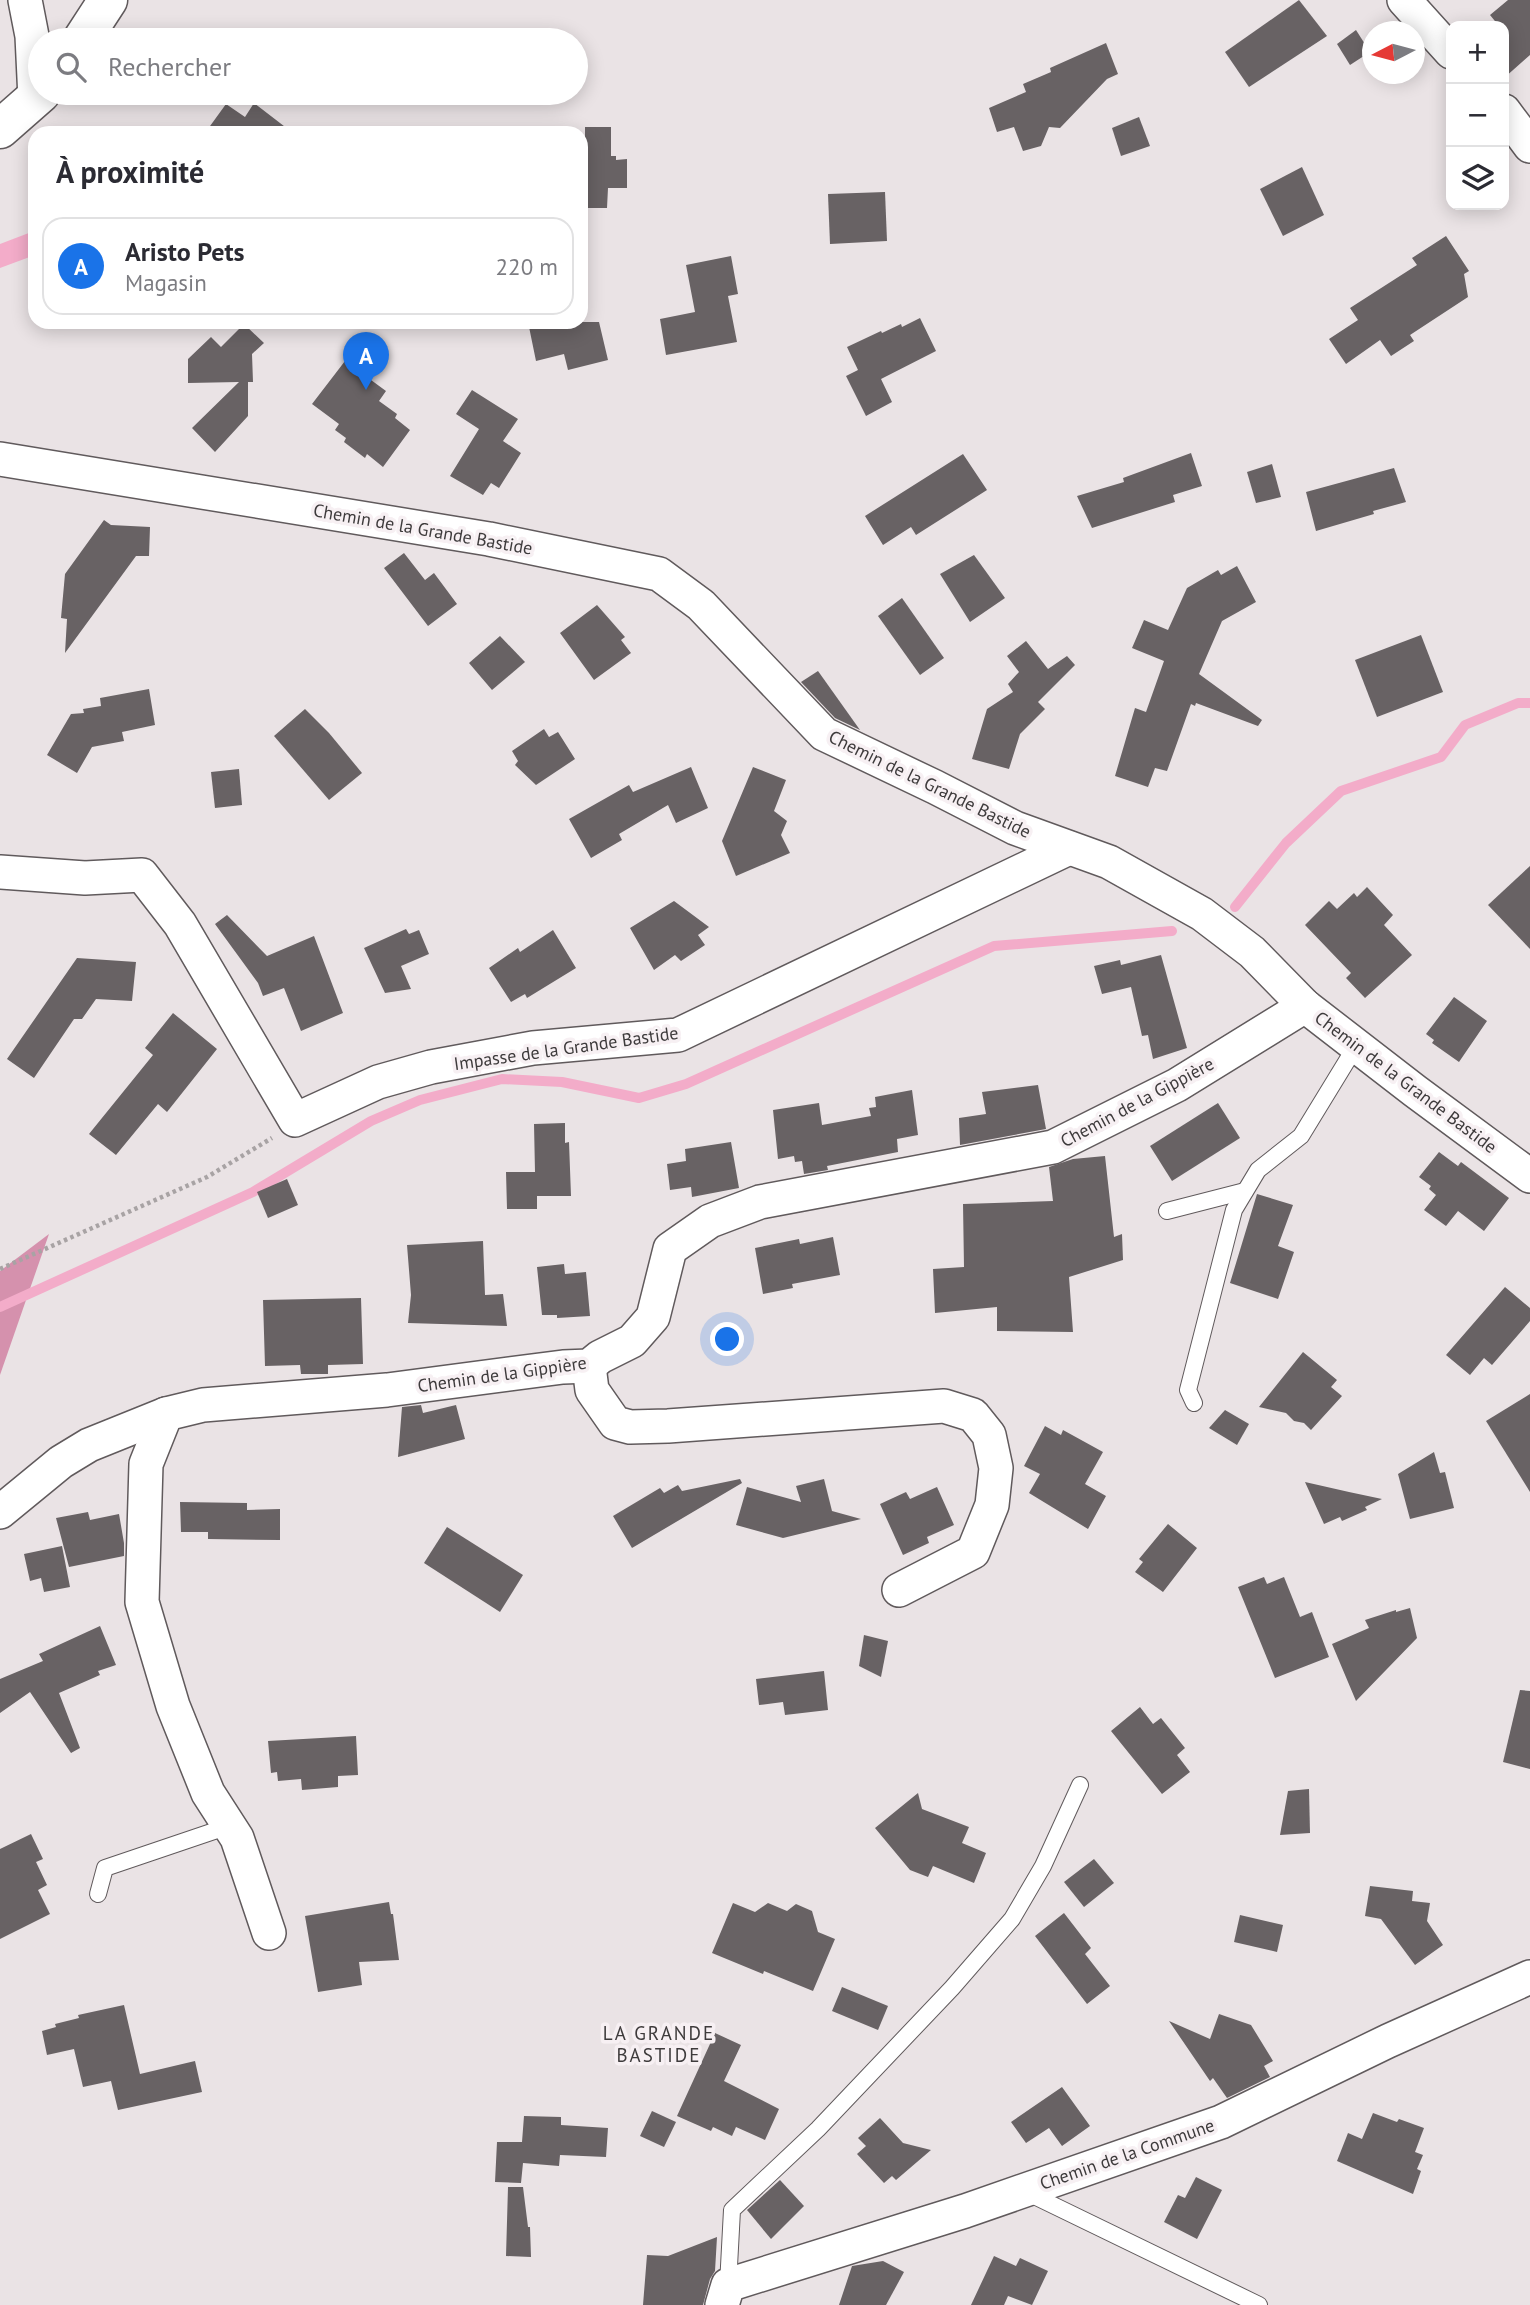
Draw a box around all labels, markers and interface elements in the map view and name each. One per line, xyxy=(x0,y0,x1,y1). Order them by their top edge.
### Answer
north arrow xyxy=(1362,21,1425,84)
map controls xyxy=(1446,21,1509,210)
button: + xyxy=(1446,21,1509,84)
search box xyxy=(28,28,588,105)
icon: search xyxy=(52,48,90,86)
text: Rechercher xyxy=(108,50,231,83)
button: − xyxy=(1446,84,1509,147)
button: layers xyxy=(1446,147,1509,210)
text: À proximité xyxy=(56,152,204,191)
text: Aristo Pets xyxy=(125,235,245,268)
text: A xyxy=(74,252,88,281)
text: 220 m xyxy=(496,252,558,281)
text: Magasin xyxy=(125,268,207,297)
pin: A xyxy=(343,332,389,390)
street label: Chemin de la Grande Bastide xyxy=(312,498,534,560)
street label: Chemin de la Grande Bastide xyxy=(825,725,1035,843)
street label: Chemin de la Grande Bastide xyxy=(1310,1006,1502,1158)
street label: Impasse de la Grande Bastide xyxy=(452,1021,680,1075)
street label: Chemin de la Gippière xyxy=(1056,1052,1218,1152)
your location xyxy=(710,1322,744,1356)
street label: Chemin de la Gippière xyxy=(416,1351,588,1397)
district label: LA GRANDE BASTIDE xyxy=(603,2021,715,2067)
street label: Chemin de la Commune xyxy=(1037,2113,1217,2195)

